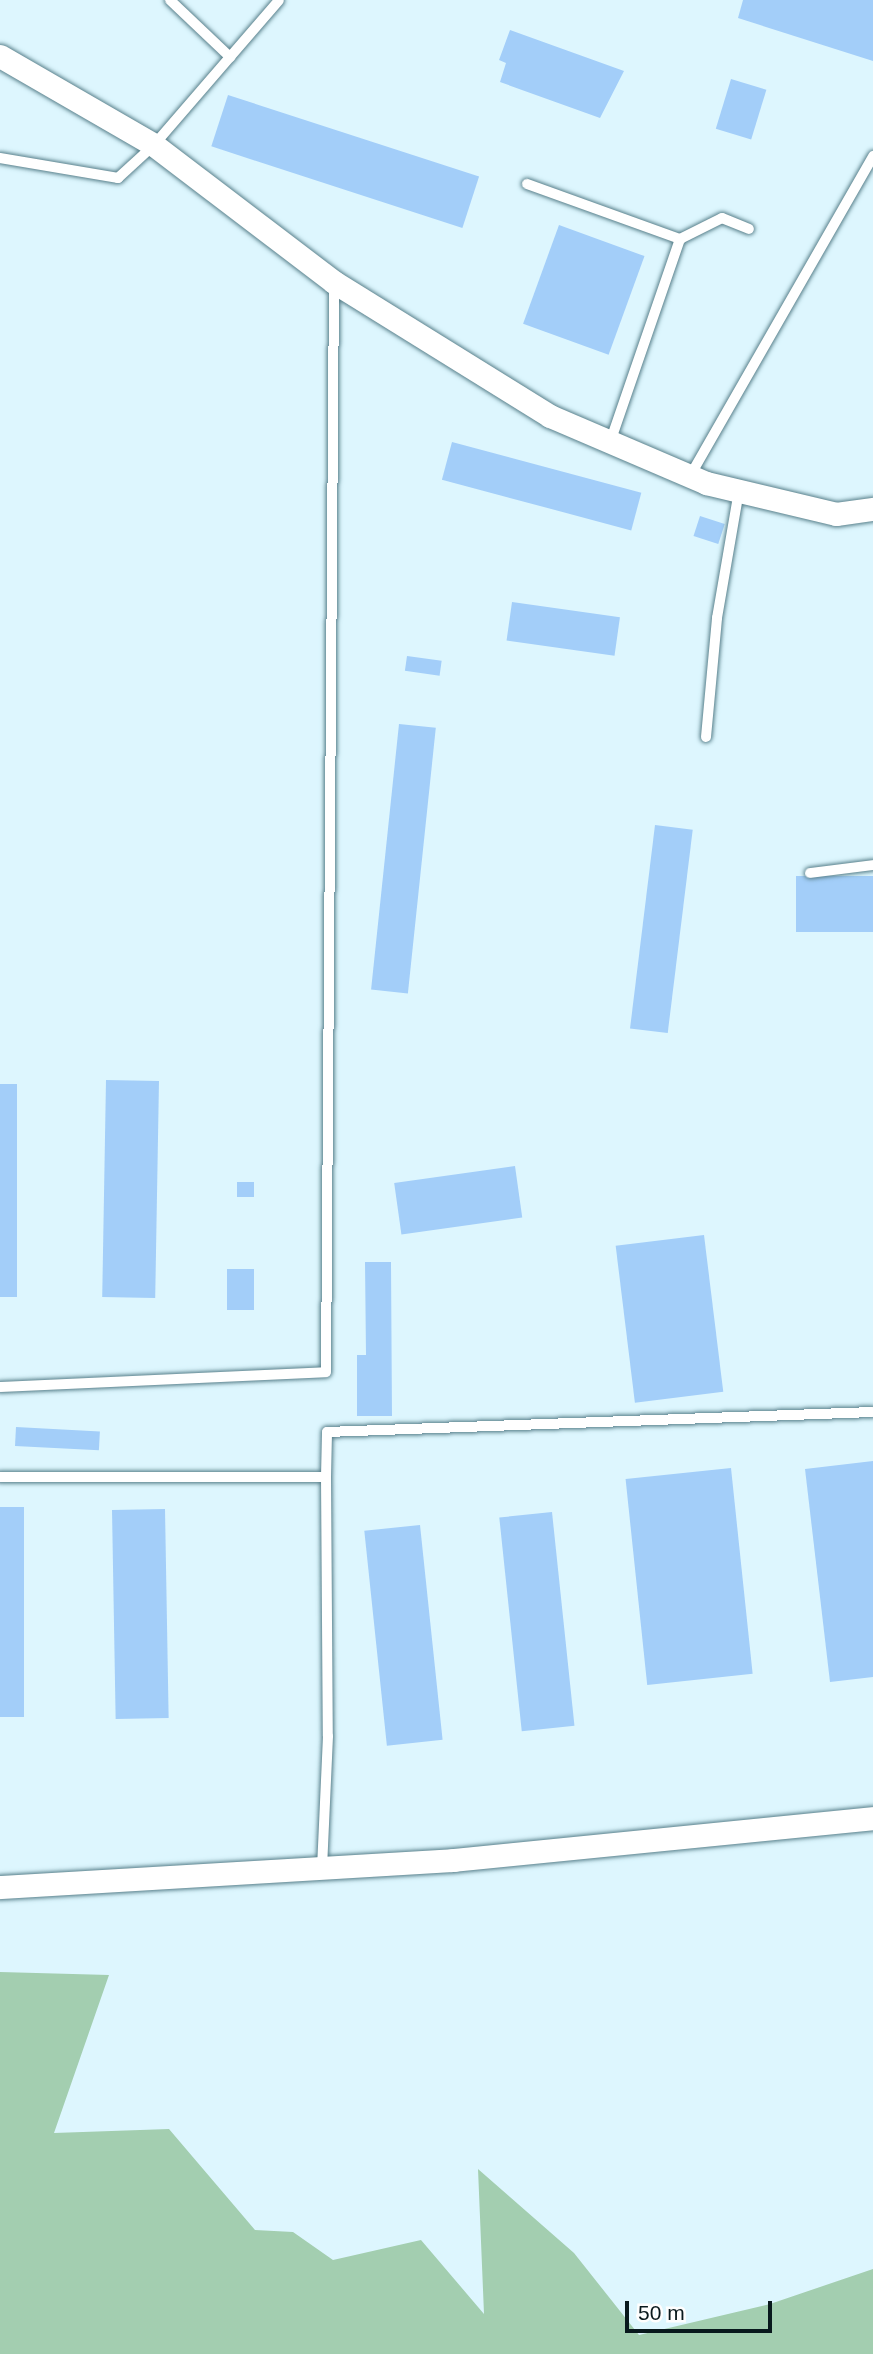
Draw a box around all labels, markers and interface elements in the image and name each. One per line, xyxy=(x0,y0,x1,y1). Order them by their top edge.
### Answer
scale bar xyxy=(628,2288,775,2332)
text: 50 m xyxy=(638,2301,685,2324)

